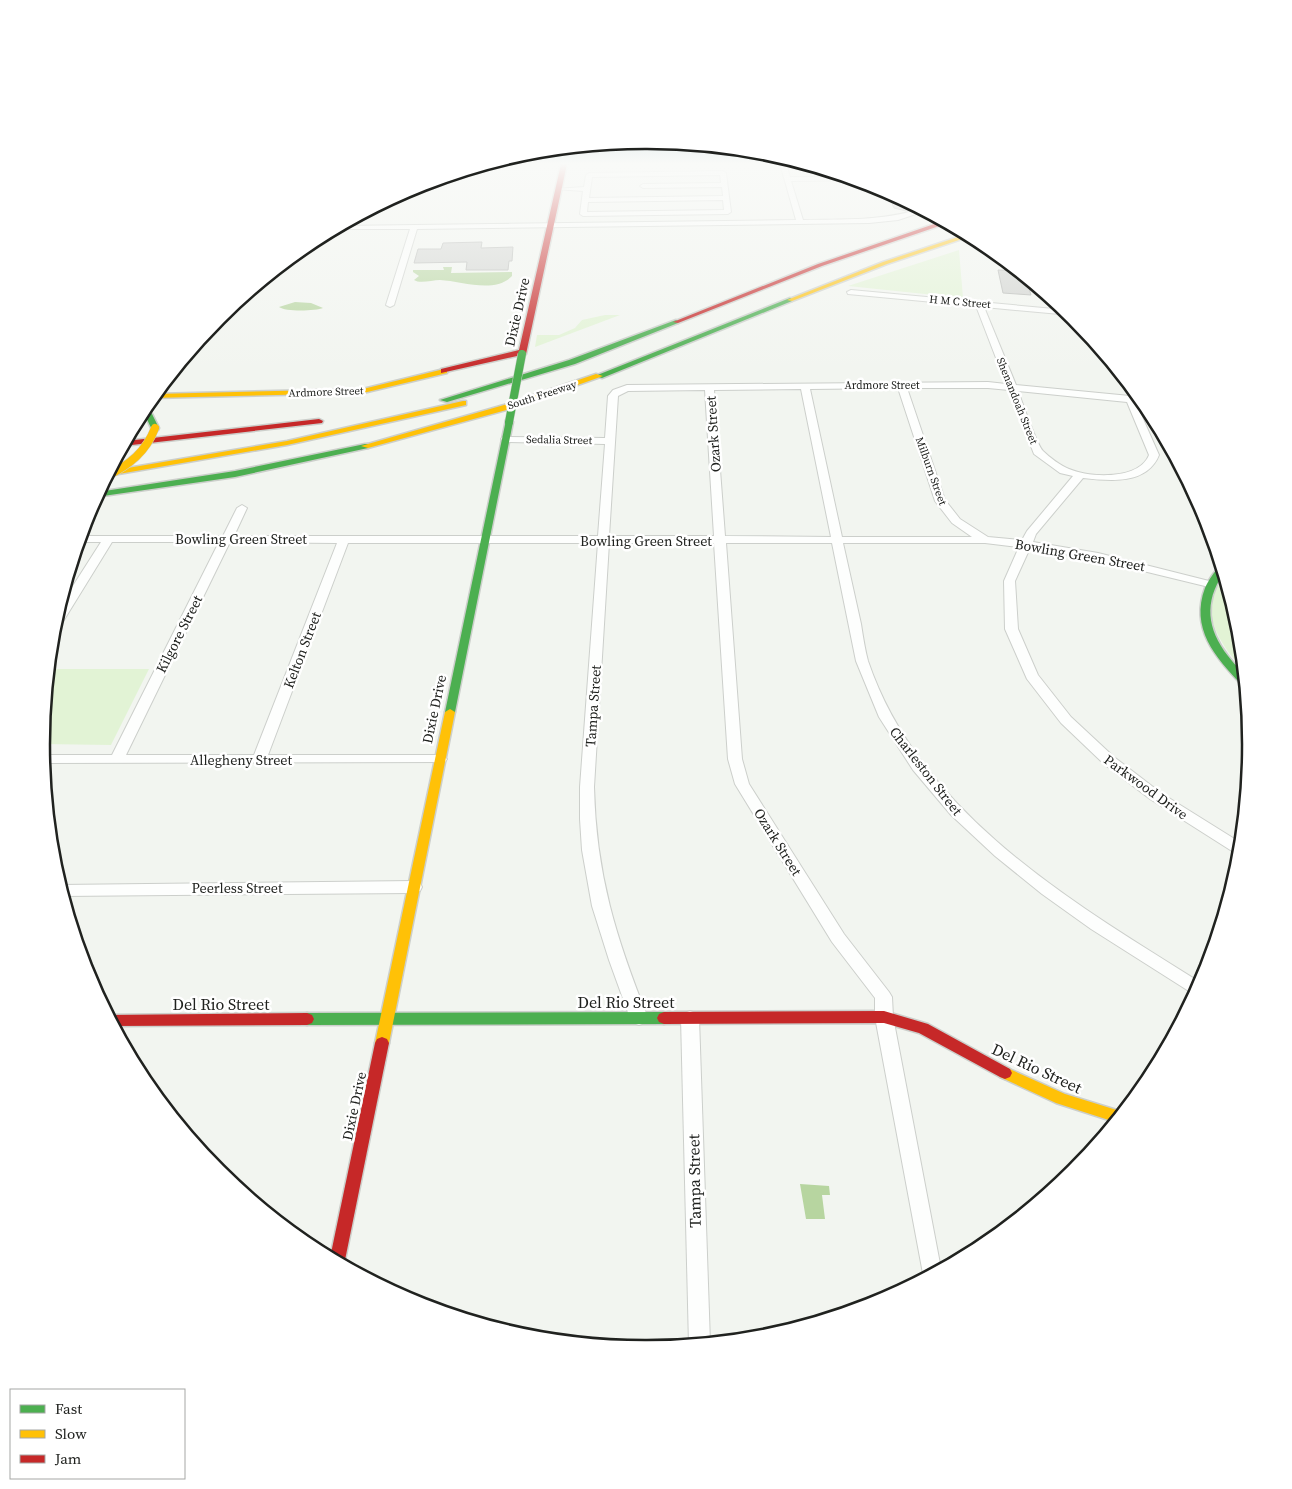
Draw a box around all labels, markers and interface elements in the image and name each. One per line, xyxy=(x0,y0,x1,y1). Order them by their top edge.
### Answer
street label: Dixie Drive xyxy=(499,276,535,348)
street label: H M C Street xyxy=(929,292,992,312)
street label: Shenandoah Street xyxy=(993,355,1041,447)
street label: South Freeway xyxy=(506,377,579,413)
street label: Ardmore Street xyxy=(844,378,920,393)
street label: Ardmore Street xyxy=(288,383,364,401)
street label: Ozark Street xyxy=(700,395,726,473)
street label: Sedalia Street xyxy=(526,432,593,448)
street label: Milburn Street xyxy=(912,435,950,508)
street label: Bowling Green Street xyxy=(175,529,307,549)
street label: Bowling Green Street xyxy=(580,531,712,551)
street label: Bowling Green Street xyxy=(1013,534,1147,576)
street label: Kilgore Street xyxy=(151,591,207,676)
street label: Kelton Street xyxy=(278,608,326,691)
street label: Tampa Street xyxy=(580,664,606,748)
street label: Dixie Drive xyxy=(417,673,451,745)
street label: Charleston Street xyxy=(885,722,967,820)
street label: Allegheny Street xyxy=(190,750,293,770)
street label: Parkwood Drive xyxy=(1100,750,1192,824)
street label: Ozark Street xyxy=(749,804,807,880)
street label: Peerless Street xyxy=(192,878,283,898)
street label: Del Rio Street xyxy=(578,991,675,1013)
street label: Del Rio Street xyxy=(173,993,270,1015)
street label: Del Rio Street xyxy=(988,1038,1086,1099)
street label: Dixie Drive xyxy=(337,1070,371,1142)
street label: Tampa Street xyxy=(682,1133,706,1228)
legend xyxy=(10,1389,185,1479)
text: Fast xyxy=(55,1398,82,1419)
text: Slow xyxy=(55,1423,87,1444)
text: Jam xyxy=(54,1448,82,1469)

